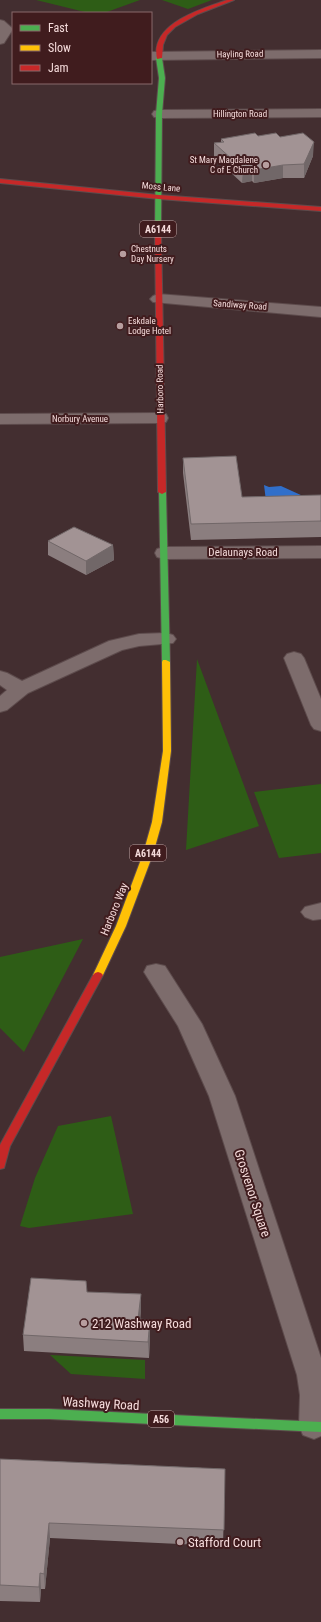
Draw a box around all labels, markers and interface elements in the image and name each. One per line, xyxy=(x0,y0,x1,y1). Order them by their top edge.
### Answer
legend xyxy=(12,12,152,84)
text: Fast xyxy=(48,21,69,35)
text: Slow xyxy=(48,41,71,55)
street label: Hayling Road xyxy=(217,49,263,59)
text: Jam xyxy=(48,61,69,75)
street label: Hillington Road xyxy=(213,109,267,119)
place label: St Mary Magdalene C of E Church xyxy=(190,155,258,175)
marker: St Mary Magdalene C of E Church xyxy=(261,160,271,170)
street label: Moss Lane xyxy=(141,180,181,194)
road number: A6144 xyxy=(140,221,176,237)
place label: Chestnuts Day Nursery xyxy=(131,244,174,264)
marker: Chestnuts Day Nursery xyxy=(118,249,128,259)
street label: Sandiway Road xyxy=(213,298,267,312)
place label: Eskdale Lodge Hotel xyxy=(128,316,171,336)
marker: Eskdale Lodge Hotel xyxy=(115,321,125,331)
street label: Harboro Road xyxy=(155,364,165,414)
street label: Norbury Avenue xyxy=(52,414,108,424)
street label: Delaunays Road xyxy=(208,546,278,559)
road number: A6144 xyxy=(130,845,166,861)
street label: Harboro Way xyxy=(98,881,131,937)
street label: Grosvenor Square xyxy=(231,1148,274,1239)
place label: 212 Washway Road xyxy=(92,1316,191,1331)
marker: 212 Washway Road xyxy=(79,1318,89,1328)
street label: Washway Road xyxy=(62,1394,140,1413)
road number: A56 xyxy=(148,1411,174,1427)
place label: Stafford Court xyxy=(188,1535,261,1550)
marker: Stafford Court xyxy=(175,1537,185,1547)

